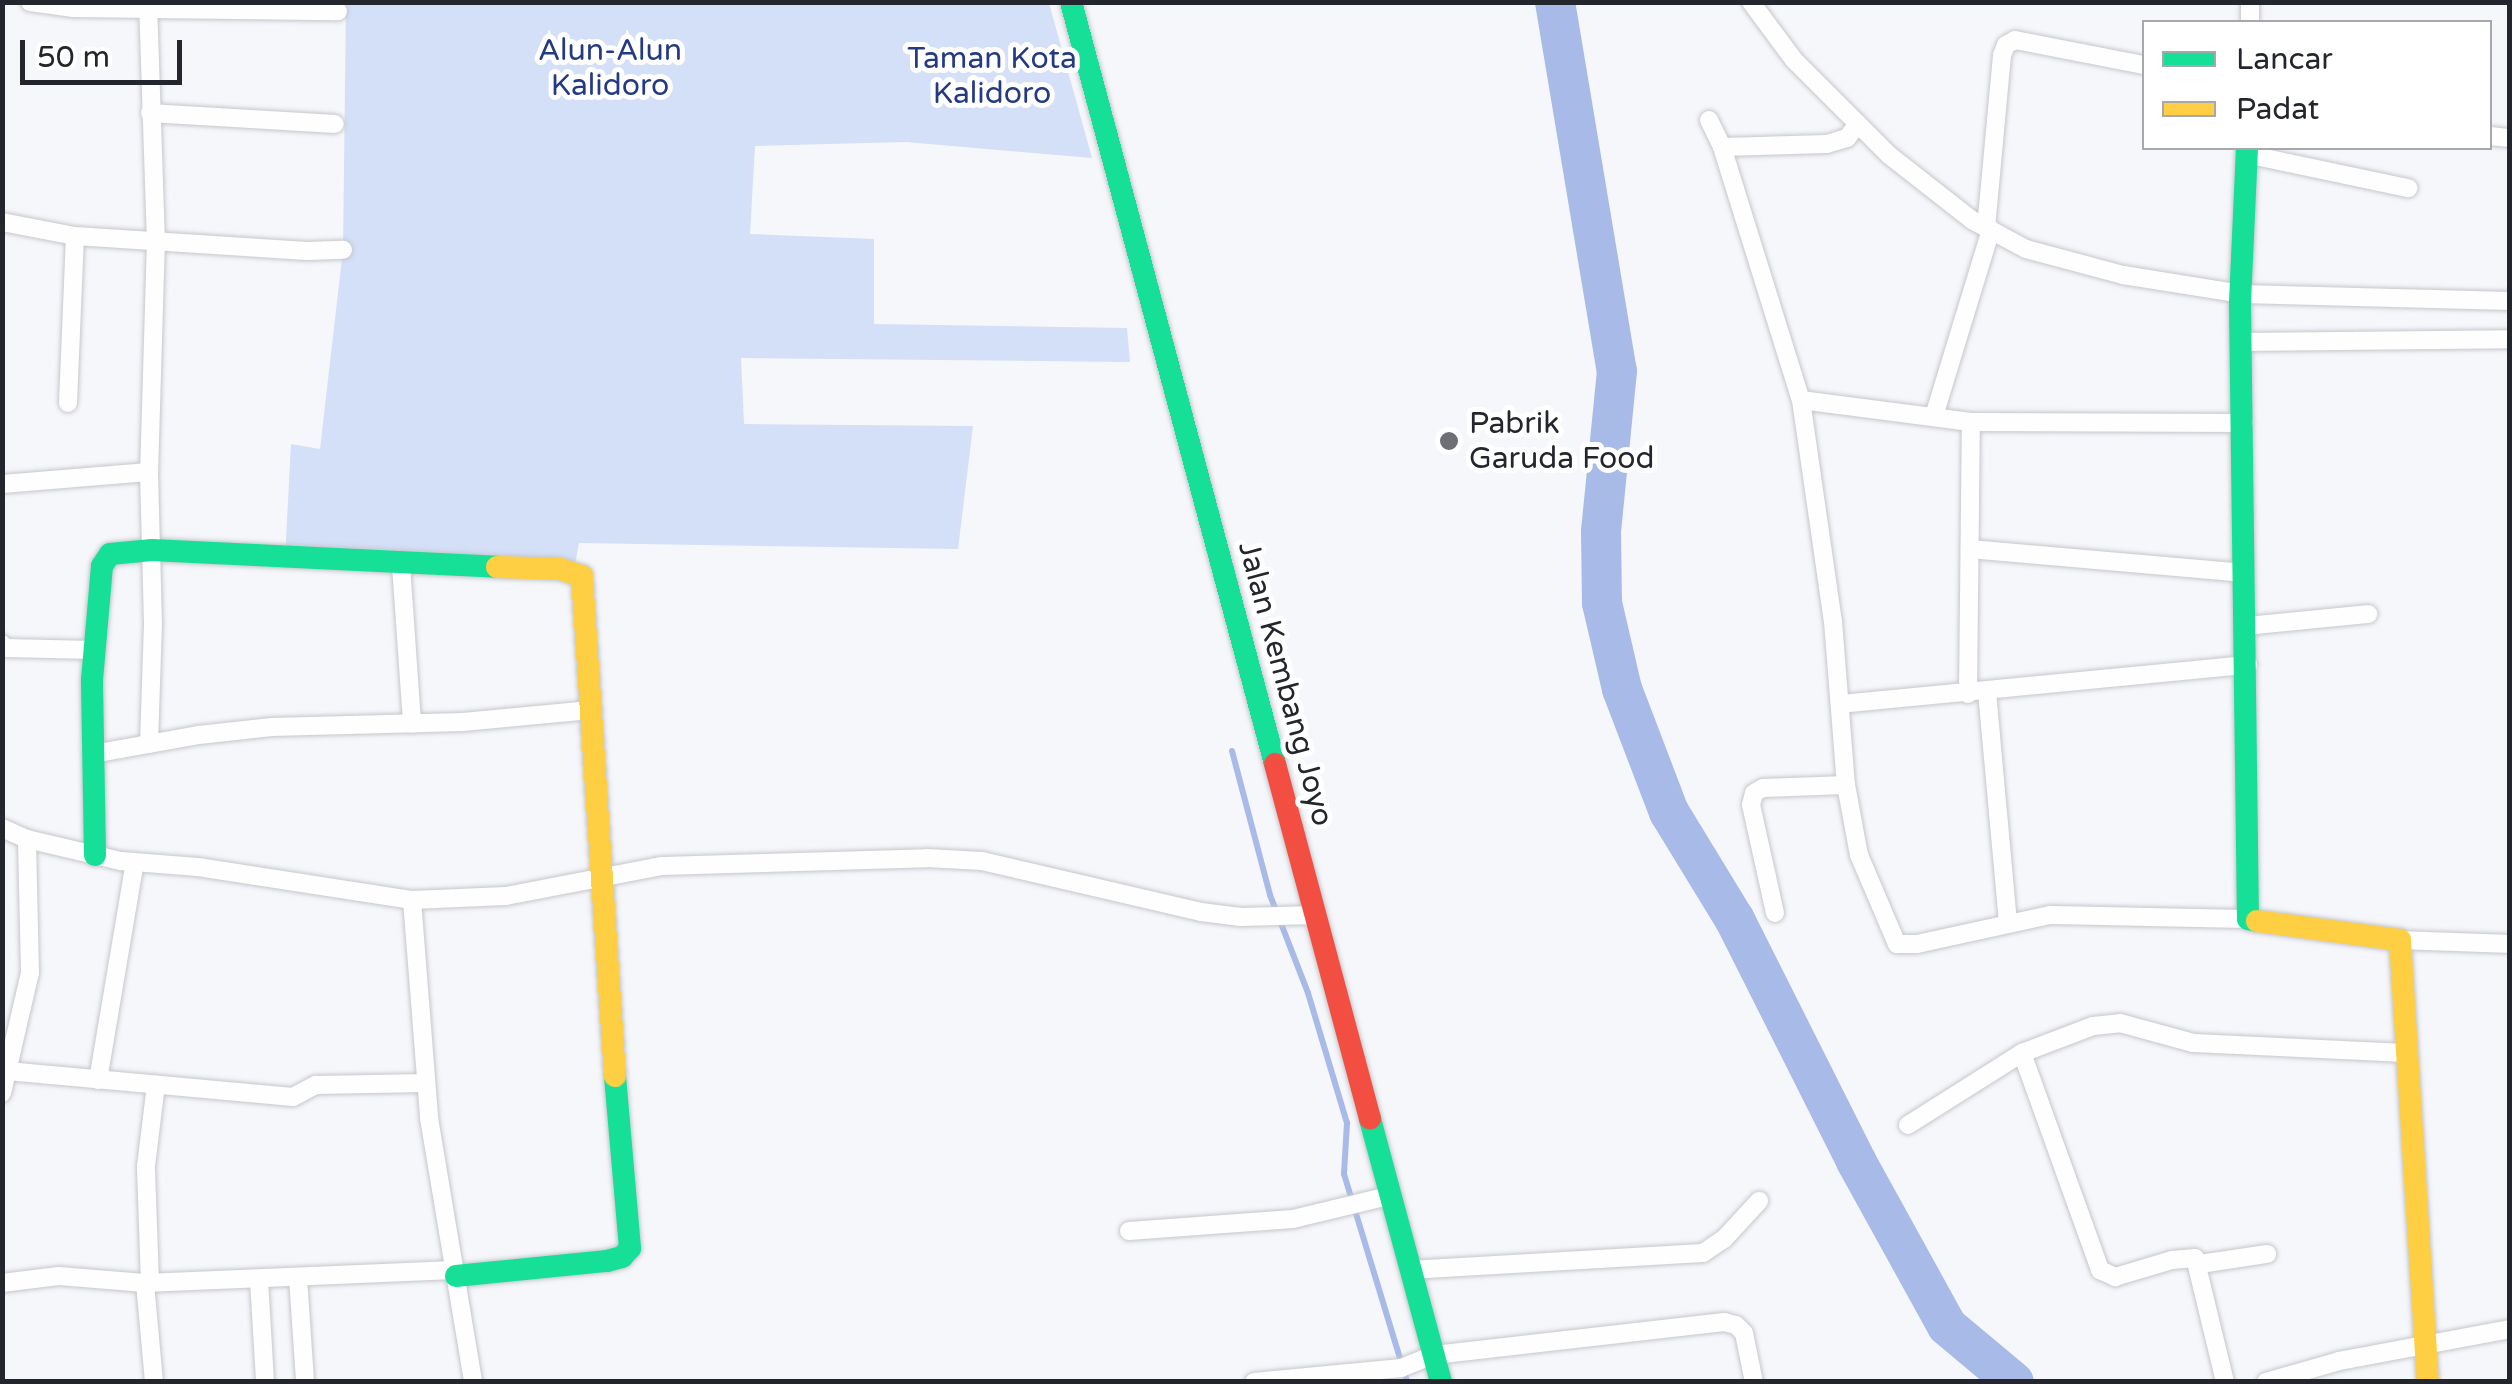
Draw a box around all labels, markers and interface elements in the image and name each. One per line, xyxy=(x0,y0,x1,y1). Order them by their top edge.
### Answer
scale bar xyxy=(25,20,188,82)
legend xyxy=(2142,20,2492,150)
park label: Alun-Alun Kalidoro xyxy=(538,33,682,104)
text: 50 m xyxy=(37,39,110,76)
park label: Taman Kota Kalidoro xyxy=(907,41,1077,112)
text: Lancar xyxy=(2236,41,2333,78)
text: Padat xyxy=(2236,91,2319,128)
place label: Pabrik Garuda Food xyxy=(1469,406,1654,476)
marker: Pabrik Garuda Food xyxy=(1438,430,1460,452)
street label: Jalan Kembang Joyo xyxy=(1230,538,1340,830)

